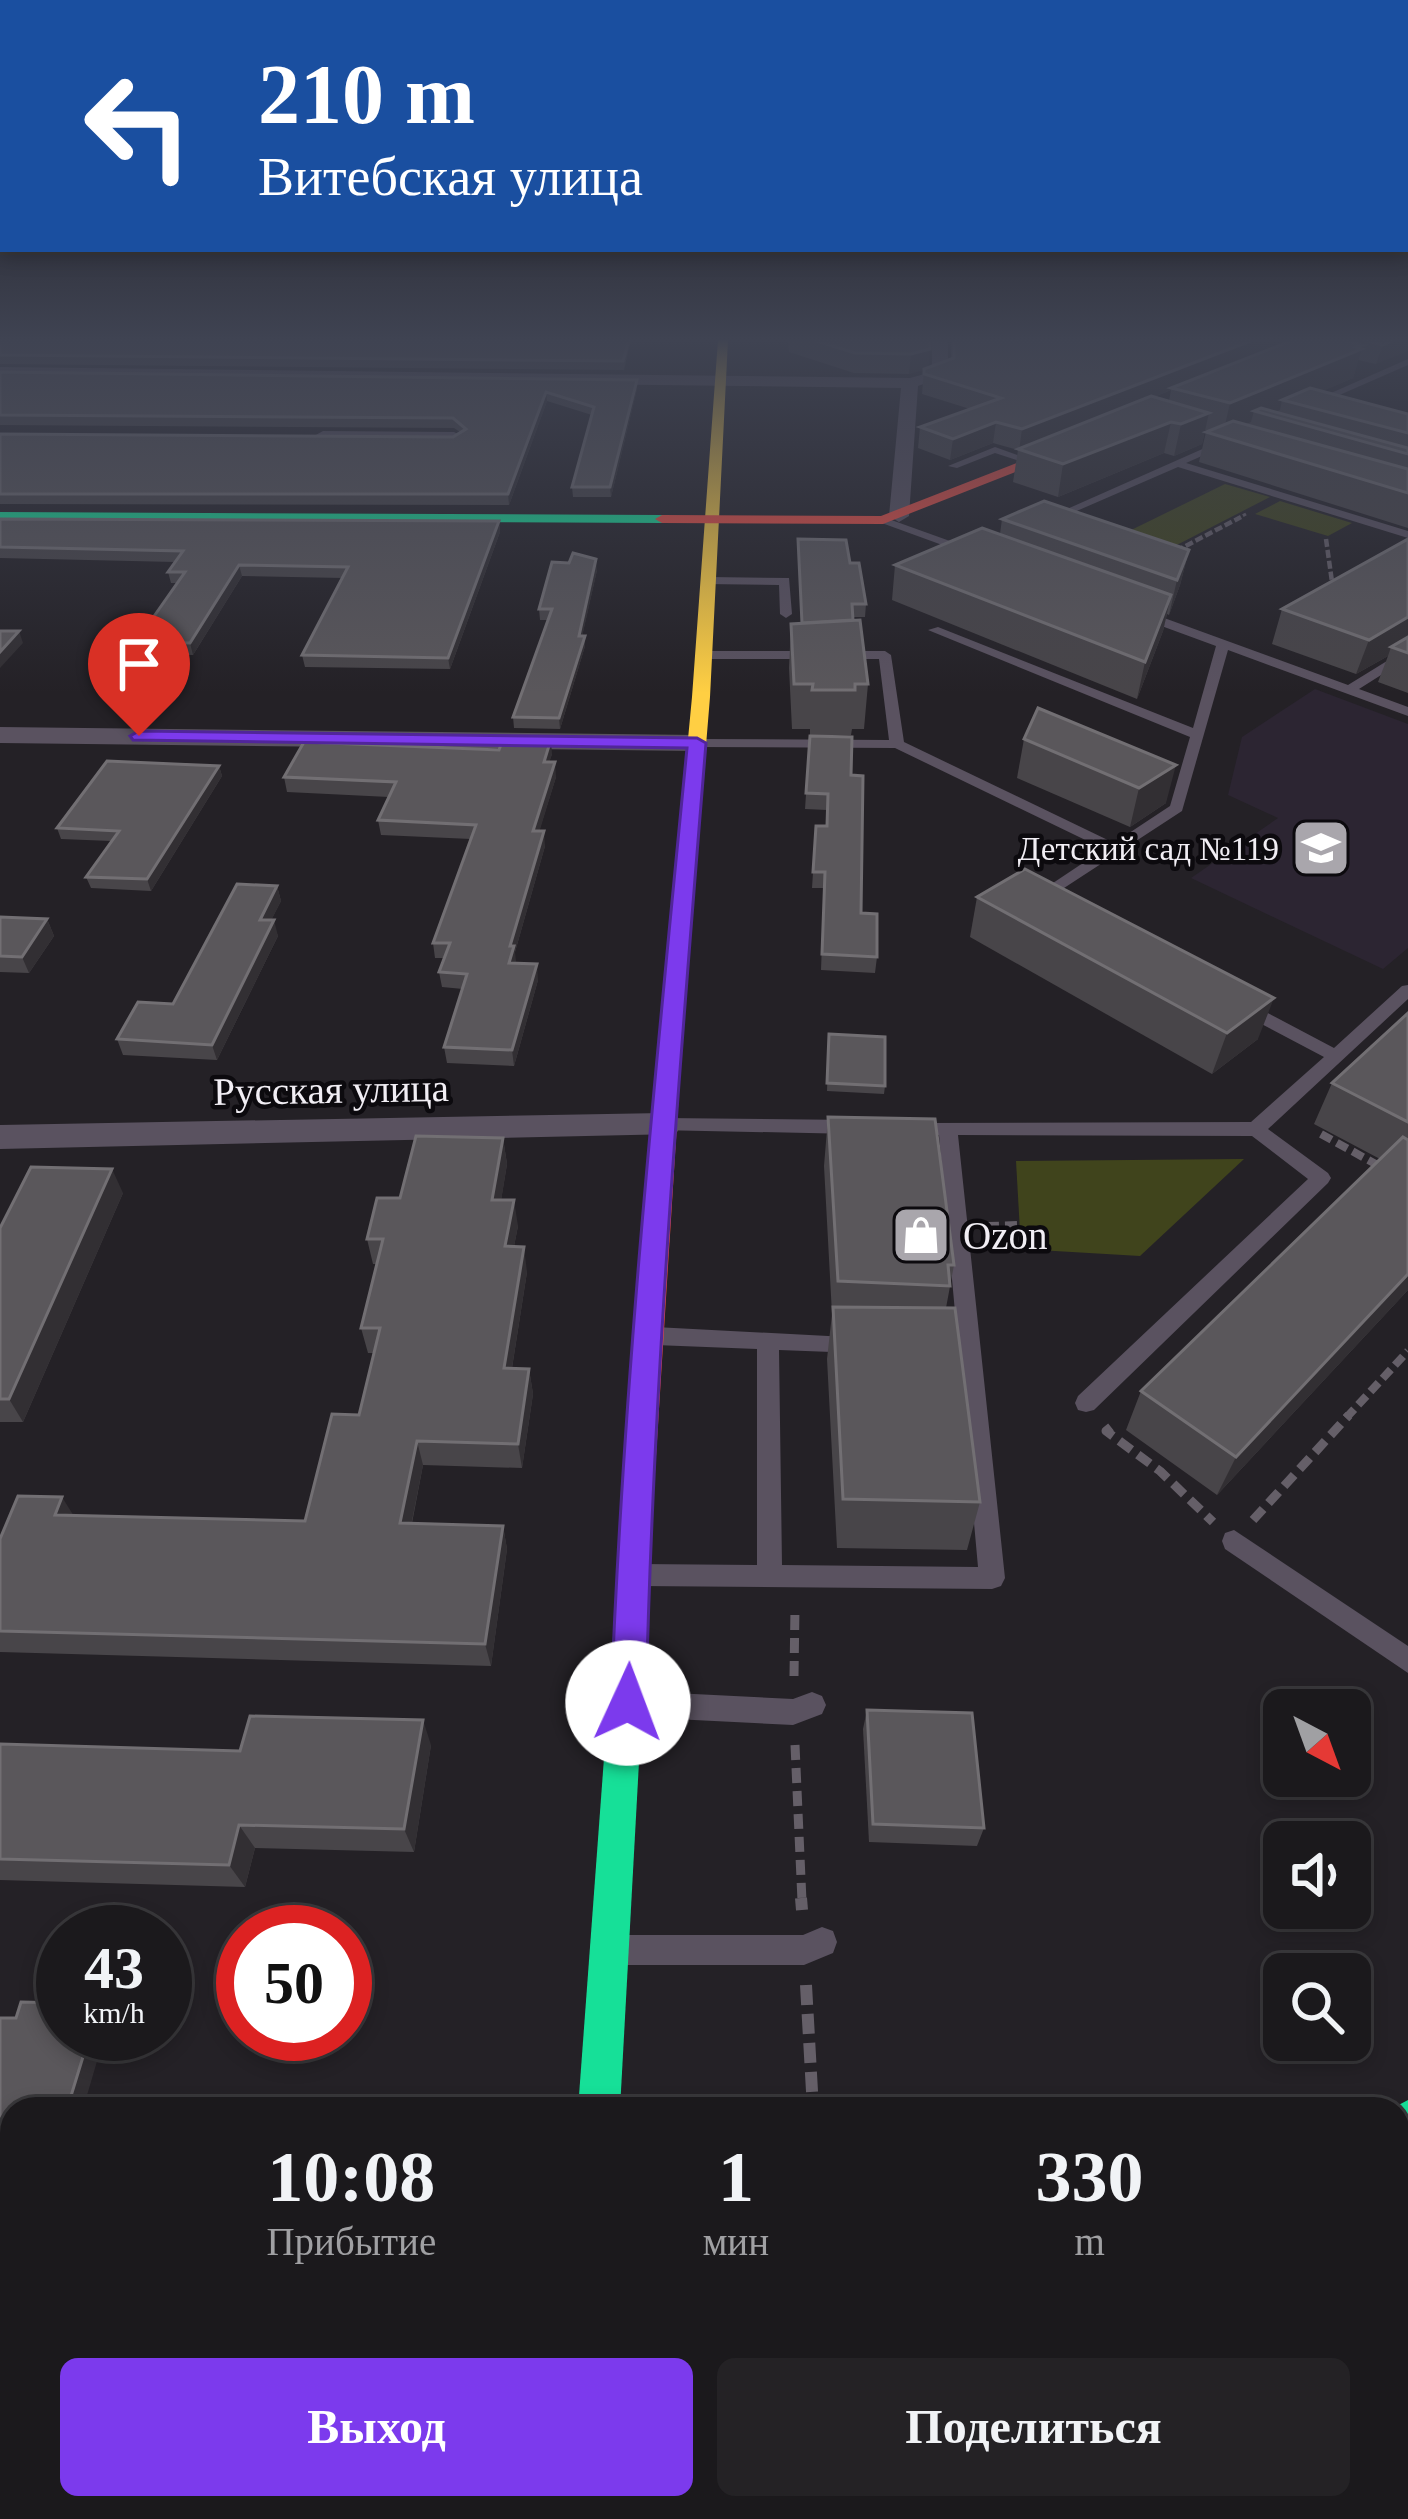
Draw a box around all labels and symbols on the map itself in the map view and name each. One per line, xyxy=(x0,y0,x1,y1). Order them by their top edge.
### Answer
pin xyxy=(88,613,190,736)
school or university icon: Детский сад №119 xyxy=(1290,817,1352,879)
place label: Детский сад №119 xyxy=(1018,831,1279,867)
street label: Русская улица xyxy=(213,1066,449,1114)
shop icon: Ozon xyxy=(890,1204,952,1266)
place label: Ozon xyxy=(963,1214,1047,1257)
position arrow xyxy=(565,1640,691,1766)
north arrow xyxy=(1263,1689,1371,1797)
speed limit sign: 50 xyxy=(216,1905,372,2061)

